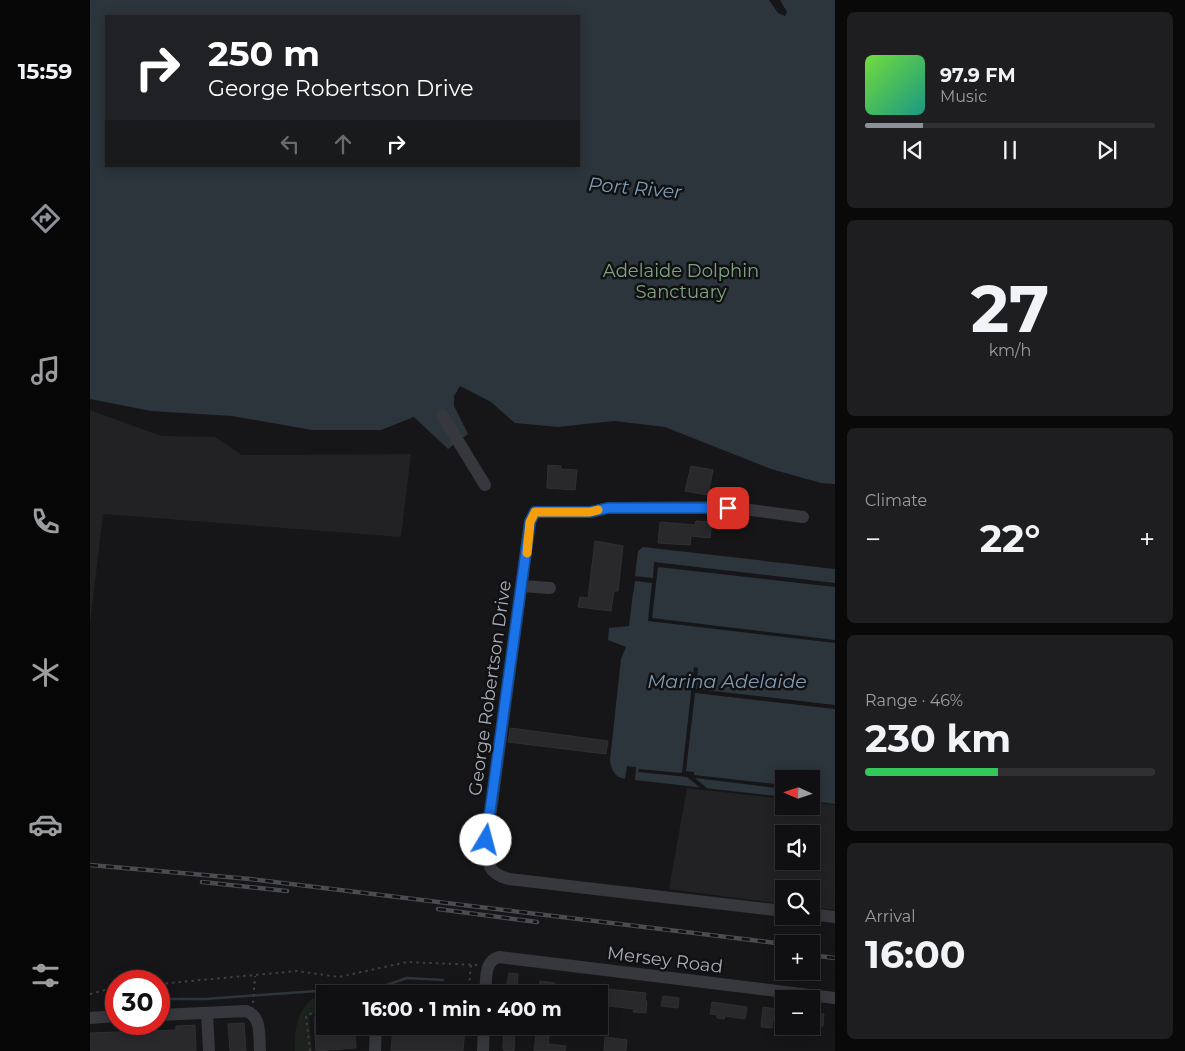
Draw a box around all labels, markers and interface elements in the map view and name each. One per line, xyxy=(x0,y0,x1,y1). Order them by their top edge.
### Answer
text: 250 m xyxy=(208,32,320,75)
icon: right xyxy=(125,35,190,100)
text: 15:59 xyxy=(18,58,72,85)
text: 97.9 FM xyxy=(940,64,1016,87)
text: George Robertson Drive xyxy=(208,75,474,102)
text: Music xyxy=(940,87,987,106)
icon: left xyxy=(276,130,304,158)
icon: ahead xyxy=(329,130,357,158)
icon: right xyxy=(382,130,410,158)
icon: previous xyxy=(899,136,927,164)
icon: pause xyxy=(996,136,1024,164)
icon: next xyxy=(1093,136,1121,164)
water label: Port River xyxy=(587,172,683,204)
icon: directions xyxy=(28,201,63,236)
park label: Adelaide Dolphin Sanctuary xyxy=(603,260,759,303)
text: 27 xyxy=(971,269,1049,348)
text: km/h xyxy=(989,341,1031,360)
icon: music xyxy=(28,353,63,388)
pin xyxy=(707,487,749,529)
text: Climate xyxy=(865,491,927,510)
icon: arrive xyxy=(714,494,742,522)
icon: phone xyxy=(28,504,63,539)
text: 22° xyxy=(980,515,1040,562)
text: − xyxy=(865,522,881,556)
text: + xyxy=(1139,522,1155,556)
street label: George Robertson Drive xyxy=(464,579,516,797)
icon: climate xyxy=(28,655,63,690)
water label: Marina Adelaide xyxy=(647,670,807,693)
text: Range · 46% xyxy=(865,691,963,710)
text: 230 km xyxy=(865,715,1011,762)
north arrow xyxy=(775,770,820,815)
map controls xyxy=(775,770,820,1035)
icon: car xyxy=(28,807,63,842)
position arrow xyxy=(459,813,511,865)
button: sound xyxy=(775,825,820,870)
button: search xyxy=(775,880,820,925)
text: Arrival xyxy=(865,907,915,926)
text: 16:00 xyxy=(865,931,966,978)
button: + xyxy=(775,935,820,980)
street label: Mersey Road xyxy=(606,942,724,978)
icon: filters xyxy=(28,958,63,993)
speed limit sign: 30 xyxy=(105,970,170,1035)
button: − xyxy=(775,990,820,1035)
text: 16:00 · 1 min · 400 m xyxy=(362,998,562,1021)

